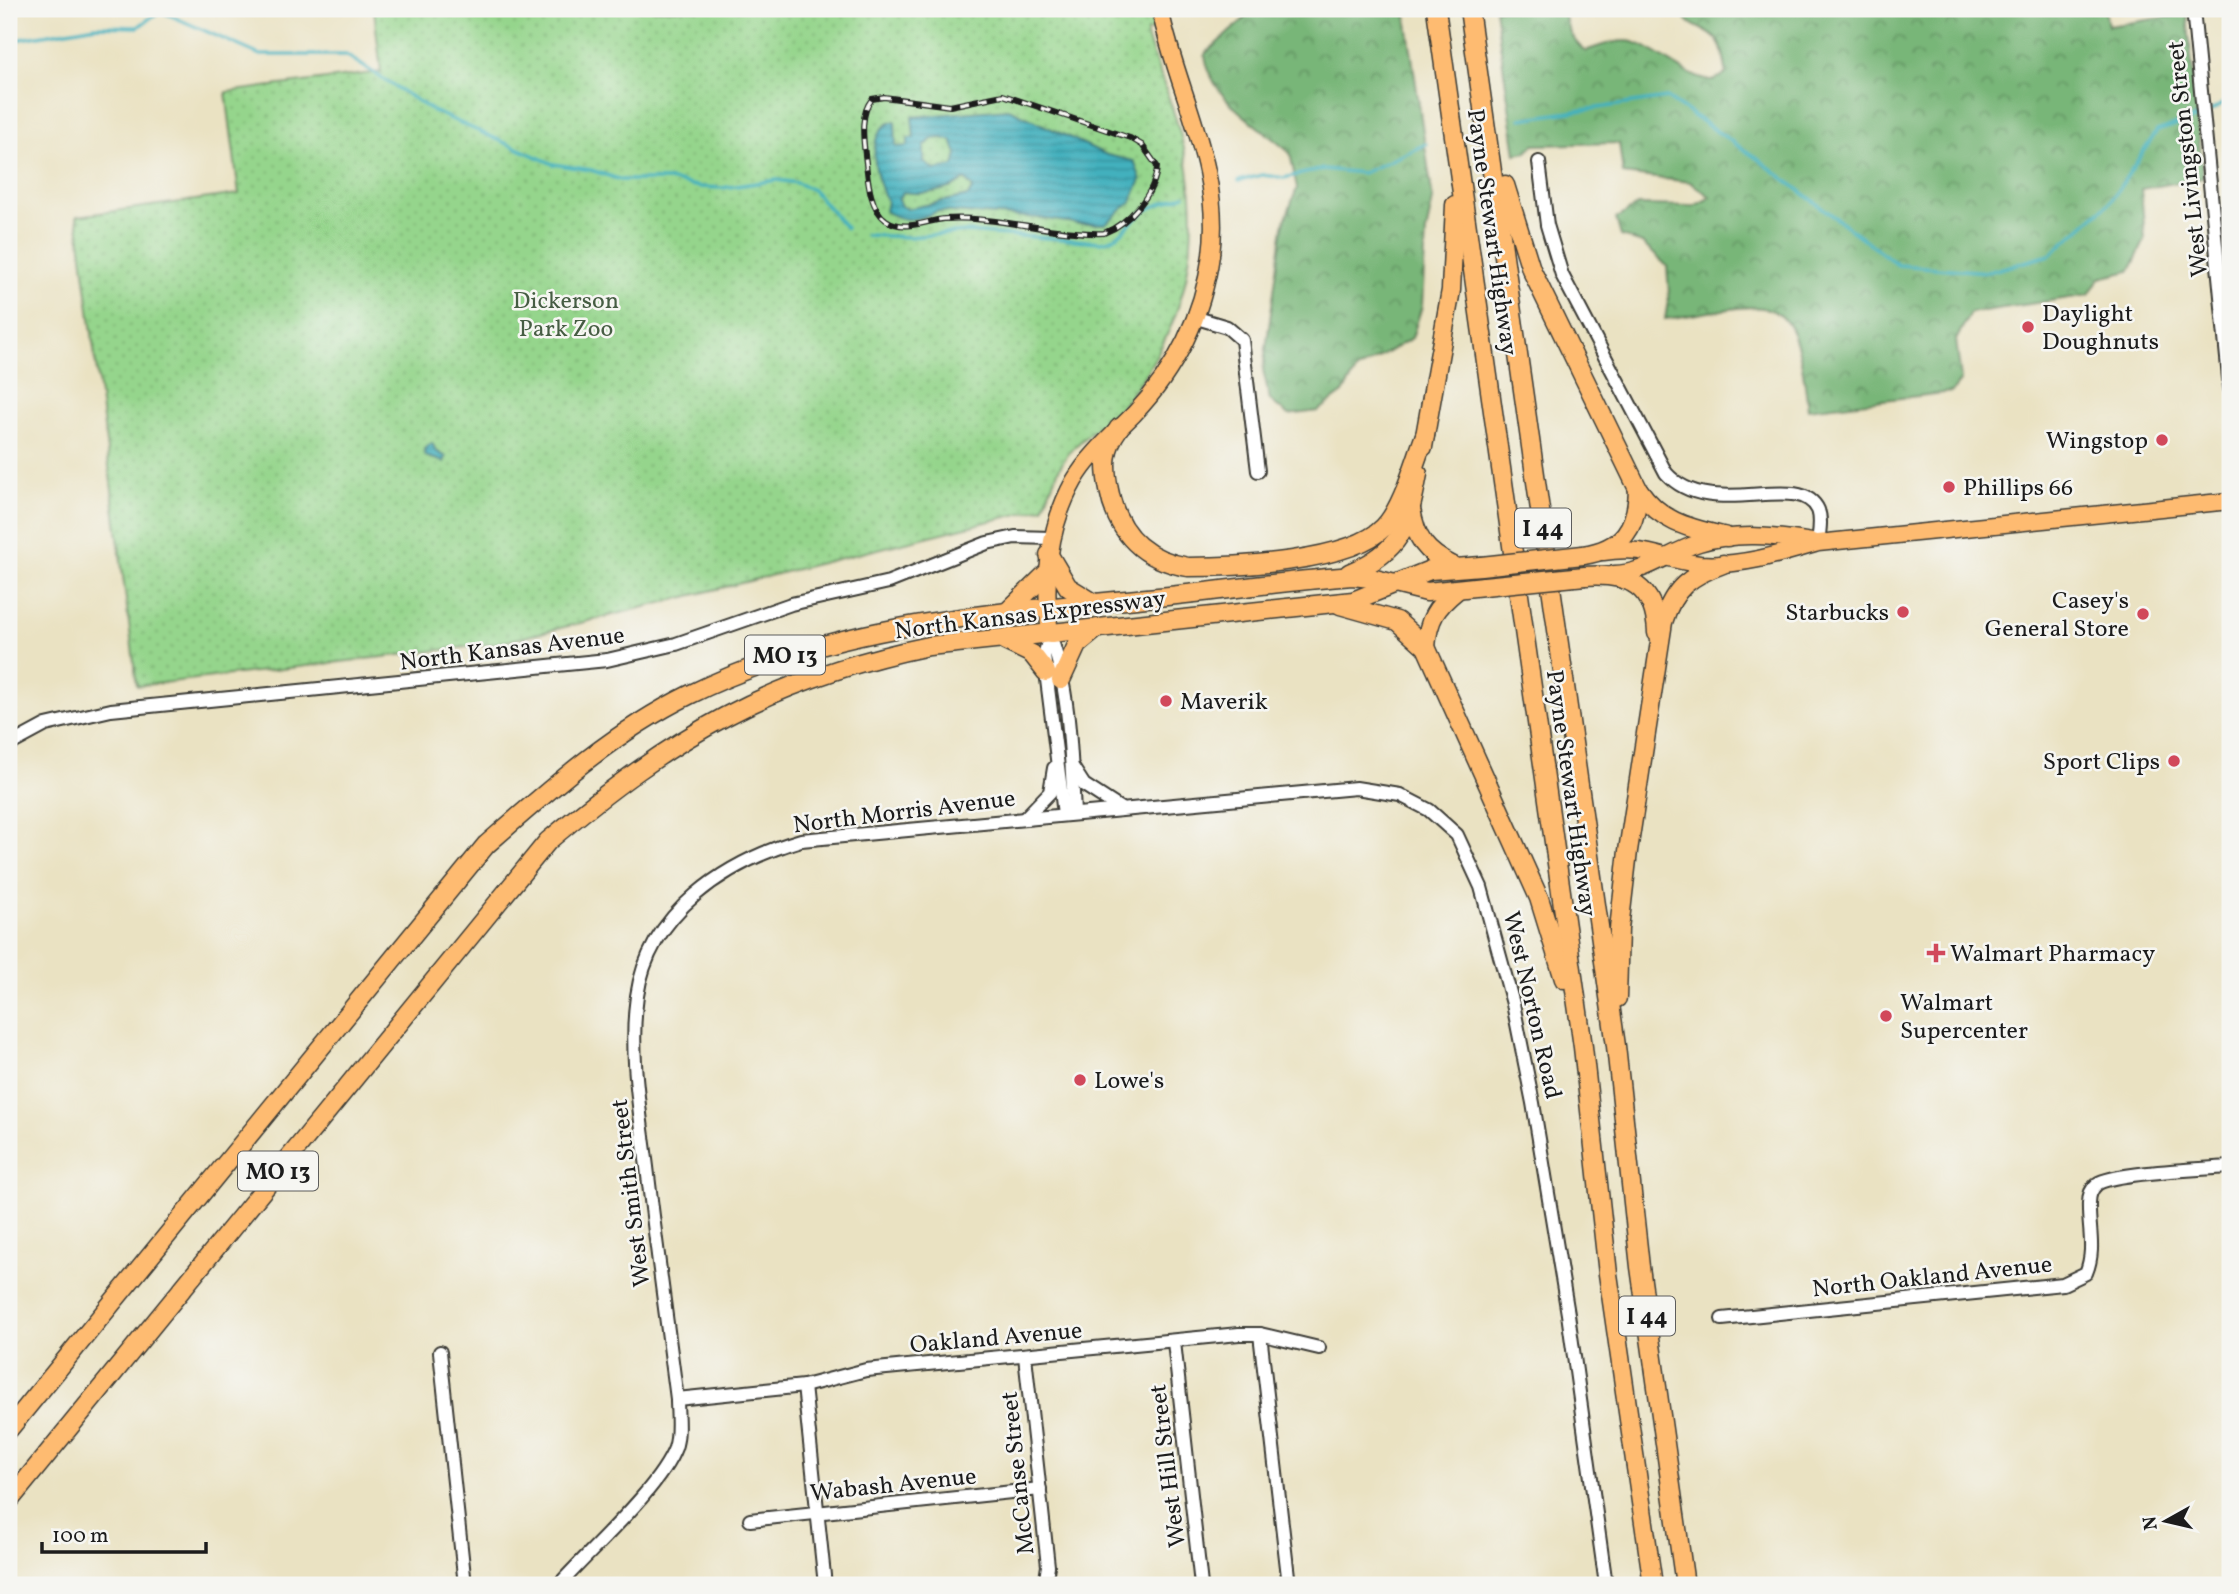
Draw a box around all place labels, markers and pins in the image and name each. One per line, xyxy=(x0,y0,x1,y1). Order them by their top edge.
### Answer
place label: Daylight Doughnuts xyxy=(2042,298,2159,360)
marker: Daylight Doughnuts xyxy=(2020,319,2036,335)
place label: Wingstop xyxy=(2046,425,2148,459)
marker: Wingstop xyxy=(2154,432,2170,448)
place label: Phillips 66 xyxy=(1963,472,2073,506)
marker: Phillips 66 xyxy=(1941,479,1957,495)
place label: Casey's General Store xyxy=(1985,585,2129,647)
place label: Starbucks xyxy=(1785,597,1889,631)
marker: Starbucks xyxy=(1895,604,1911,620)
marker: Casey's General Store xyxy=(2135,606,2151,622)
place label: Maverik xyxy=(1180,686,1268,720)
marker: Maverik xyxy=(1158,693,1174,709)
place label: Sport Clips xyxy=(2043,746,2160,780)
marker: Sport Clips xyxy=(2166,753,2182,769)
place label: Walmart Pharmacy xyxy=(1950,938,2155,972)
marker: Walmart Pharmacy xyxy=(1928,945,1944,961)
place label: Walmart Supercenter xyxy=(1900,987,2028,1049)
marker: Walmart Supercenter xyxy=(1878,1008,1894,1024)
place label: Lowe's xyxy=(1094,1065,1164,1099)
marker: Lowe's xyxy=(1072,1072,1088,1088)

